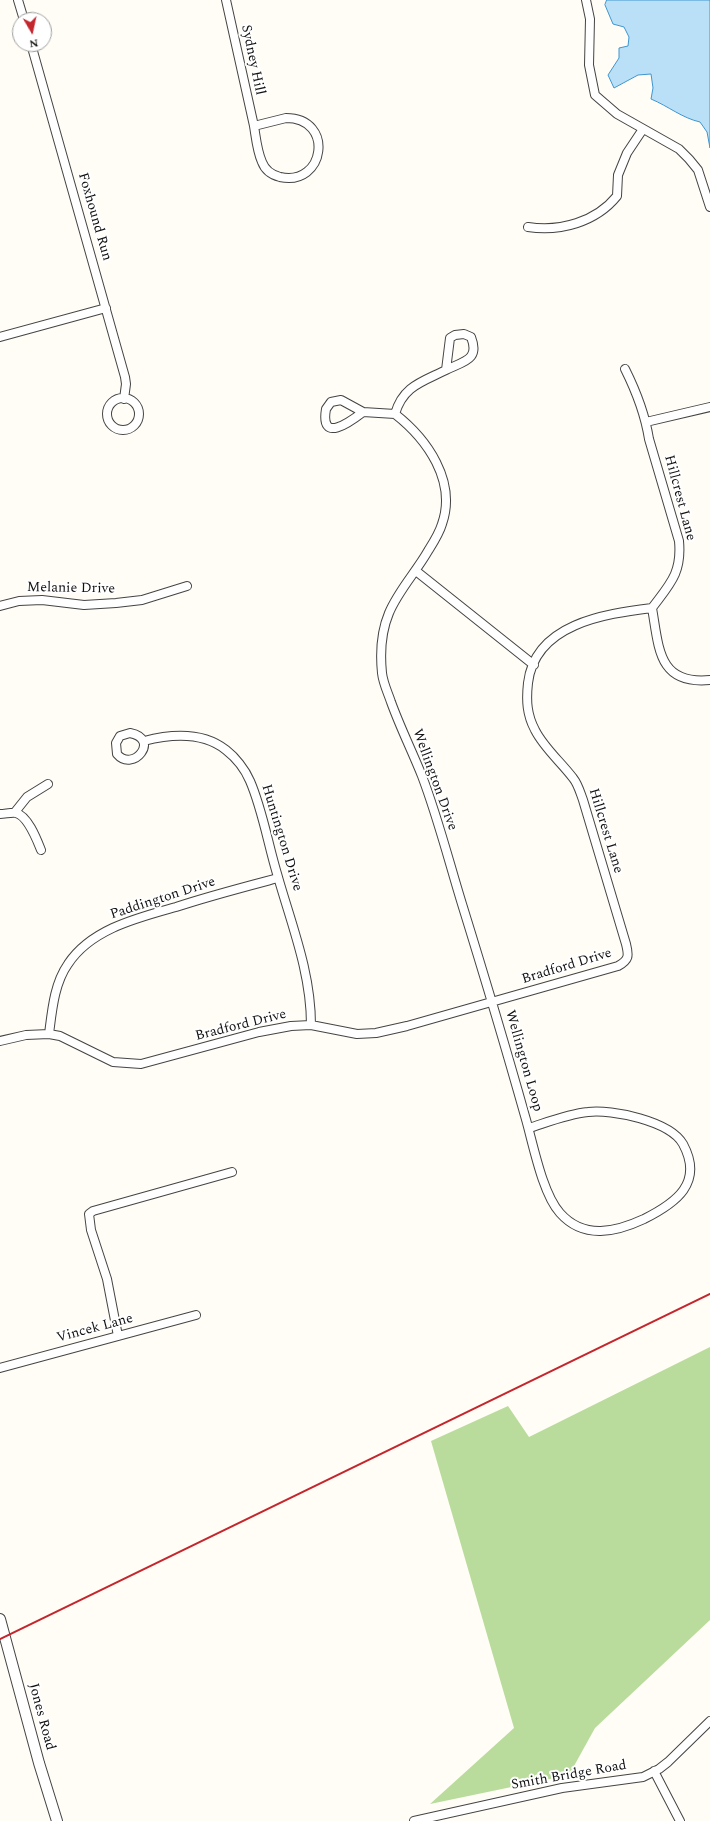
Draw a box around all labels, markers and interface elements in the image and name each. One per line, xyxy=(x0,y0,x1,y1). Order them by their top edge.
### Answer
north arrow xyxy=(12,12,52,52)
street label: Sydney Hill xyxy=(236,23,268,97)
text: N xyxy=(28,34,40,52)
street label: Foxhound Run xyxy=(73,171,115,263)
street label: Hillcrest Lane xyxy=(660,453,698,543)
street label: Melanie Drive xyxy=(27,580,115,598)
street label: Wellington Drive xyxy=(408,727,460,833)
street label: Huntington Drive xyxy=(257,783,305,893)
street label: Hillcrest Lane xyxy=(584,786,626,876)
street label: Paddington Drive xyxy=(108,874,218,924)
street label: Bradford Drive xyxy=(520,945,614,989)
street label: Bradford Drive xyxy=(194,1007,288,1045)
street label: Wellington Loop xyxy=(500,1008,546,1114)
street label: Vincek Lane xyxy=(55,1311,135,1347)
street label: Jones Road xyxy=(24,1682,58,1752)
street label: Smith Bridge Road xyxy=(510,1758,628,1794)

